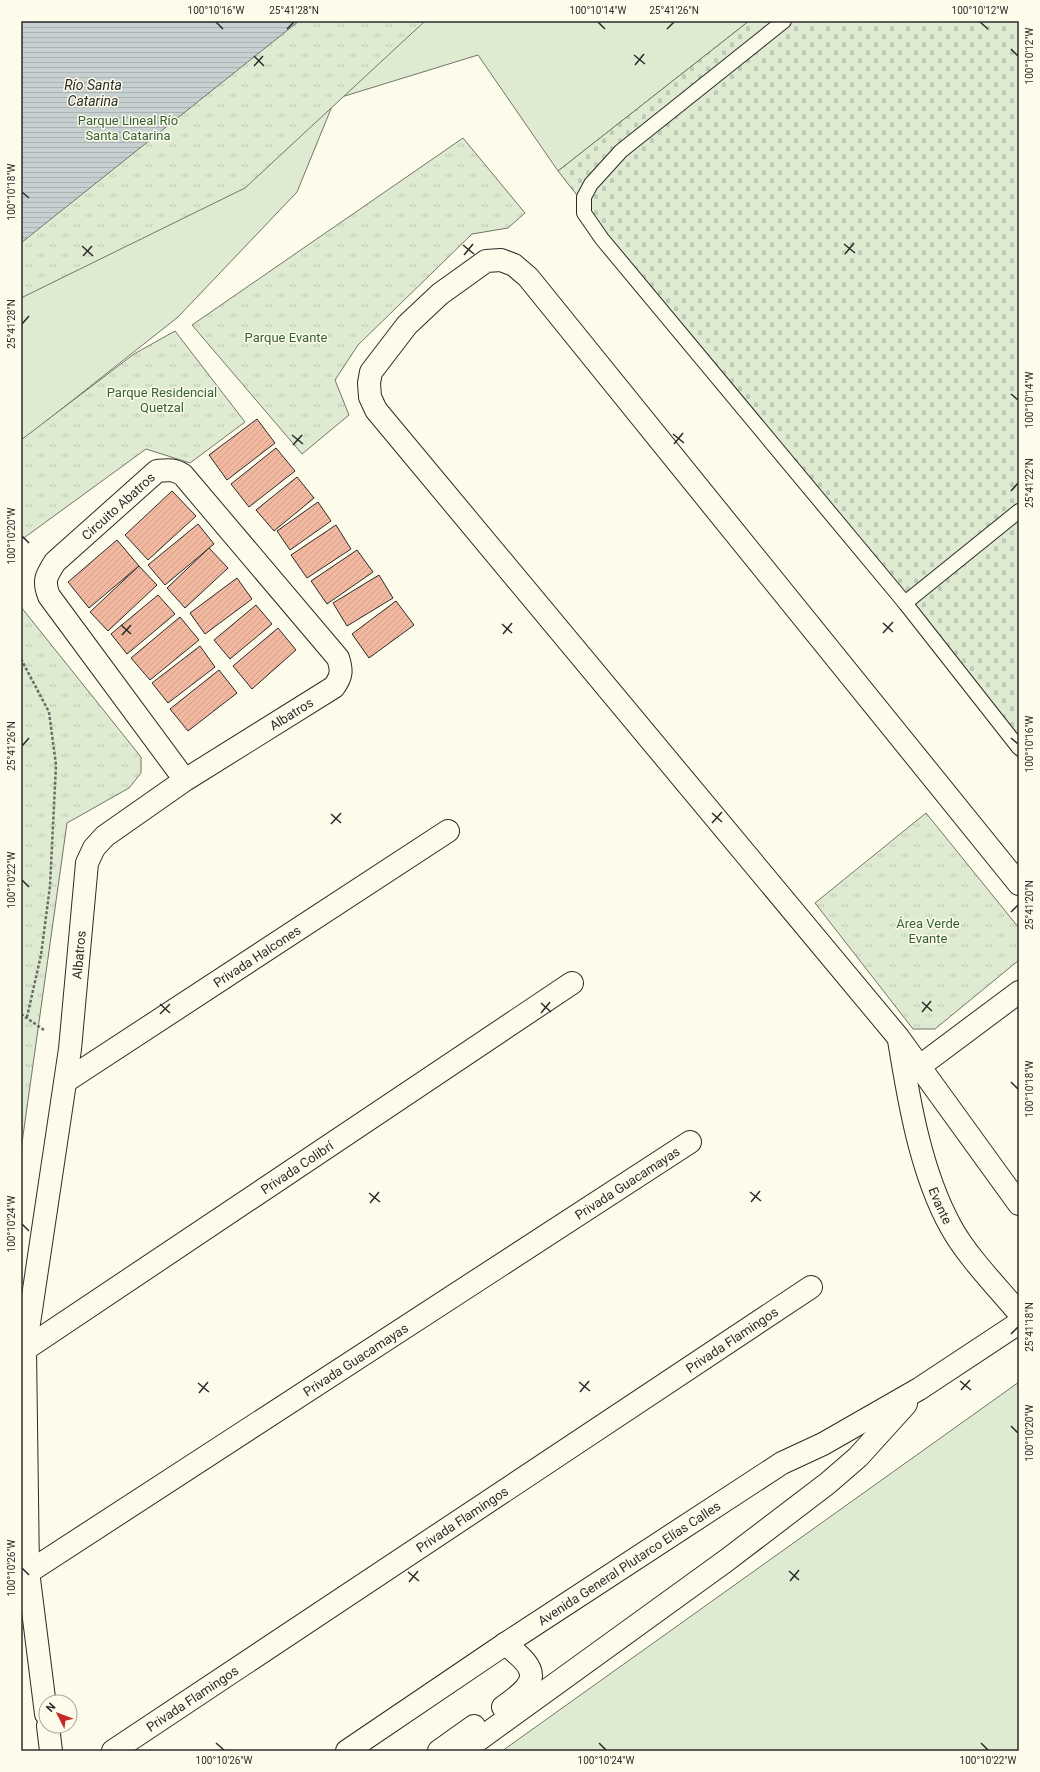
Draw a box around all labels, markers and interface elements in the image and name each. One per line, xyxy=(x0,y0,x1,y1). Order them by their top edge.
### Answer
text: 100°10'16"W xyxy=(188,5,245,16)
text: 25°41'28"N xyxy=(269,5,319,16)
text: 100°10'14"W xyxy=(570,5,627,16)
text: 25°41'26"N xyxy=(649,5,699,16)
text: 100°10'12"W xyxy=(952,5,1009,16)
text: 100°10'12"W xyxy=(1024,27,1035,84)
water label: Río Santa Catarina xyxy=(64,77,122,109)
park label: Parque Lineal Río Santa Catarina xyxy=(78,113,178,143)
text: 100°10'18"W xyxy=(6,163,17,220)
text: 25°41'28"N xyxy=(6,299,17,349)
park label: Parque Evante xyxy=(245,330,328,345)
text: 100°10'14"W xyxy=(1024,371,1035,428)
park label: Parque Residencial Quetzal xyxy=(107,385,217,415)
text: 25°41'22"N xyxy=(1024,458,1035,508)
street label: Circuito Abatros xyxy=(79,469,158,543)
text: 100°10'20"W xyxy=(6,507,17,564)
street label: Albatros xyxy=(267,695,316,733)
text: 100°10'16"W xyxy=(1024,715,1035,772)
text: 25°41'26"N xyxy=(6,721,17,771)
text: 100°10'22"W xyxy=(6,851,17,908)
text: 25°41'20"N xyxy=(1024,880,1035,930)
park label: Área Verde Evante xyxy=(896,916,960,946)
street label: Privada Halcones xyxy=(211,922,304,991)
street label: Albatros xyxy=(69,930,89,980)
text: 100°10'18"W xyxy=(1024,1060,1035,1117)
street label: Privada Colibrí xyxy=(258,1138,337,1197)
street label: Privada Guacamayas xyxy=(572,1144,683,1223)
street label: Evante xyxy=(926,1185,955,1227)
text: 100°10'24"W xyxy=(6,1195,17,1252)
text: 25°41'18"N xyxy=(1024,1302,1035,1352)
street label: Privada Flamingos xyxy=(683,1304,781,1376)
street label: Privada Guacamayas xyxy=(301,1320,411,1399)
text: 100°10'20"W xyxy=(1024,1404,1035,1461)
street label: Privada Flamingos xyxy=(413,1483,511,1555)
street label: Avenida General Plutarco Elías Calles xyxy=(535,1498,724,1628)
text: 100°10'26"W xyxy=(6,1539,17,1596)
street label: Privada Flamingos xyxy=(144,1663,241,1735)
north arrow xyxy=(38,1694,78,1734)
text: N xyxy=(44,1700,59,1715)
text: 100°10'26"W xyxy=(196,1755,253,1766)
text: 100°10'24"W xyxy=(578,1755,635,1766)
text: 100°10'22"W xyxy=(960,1755,1017,1766)

